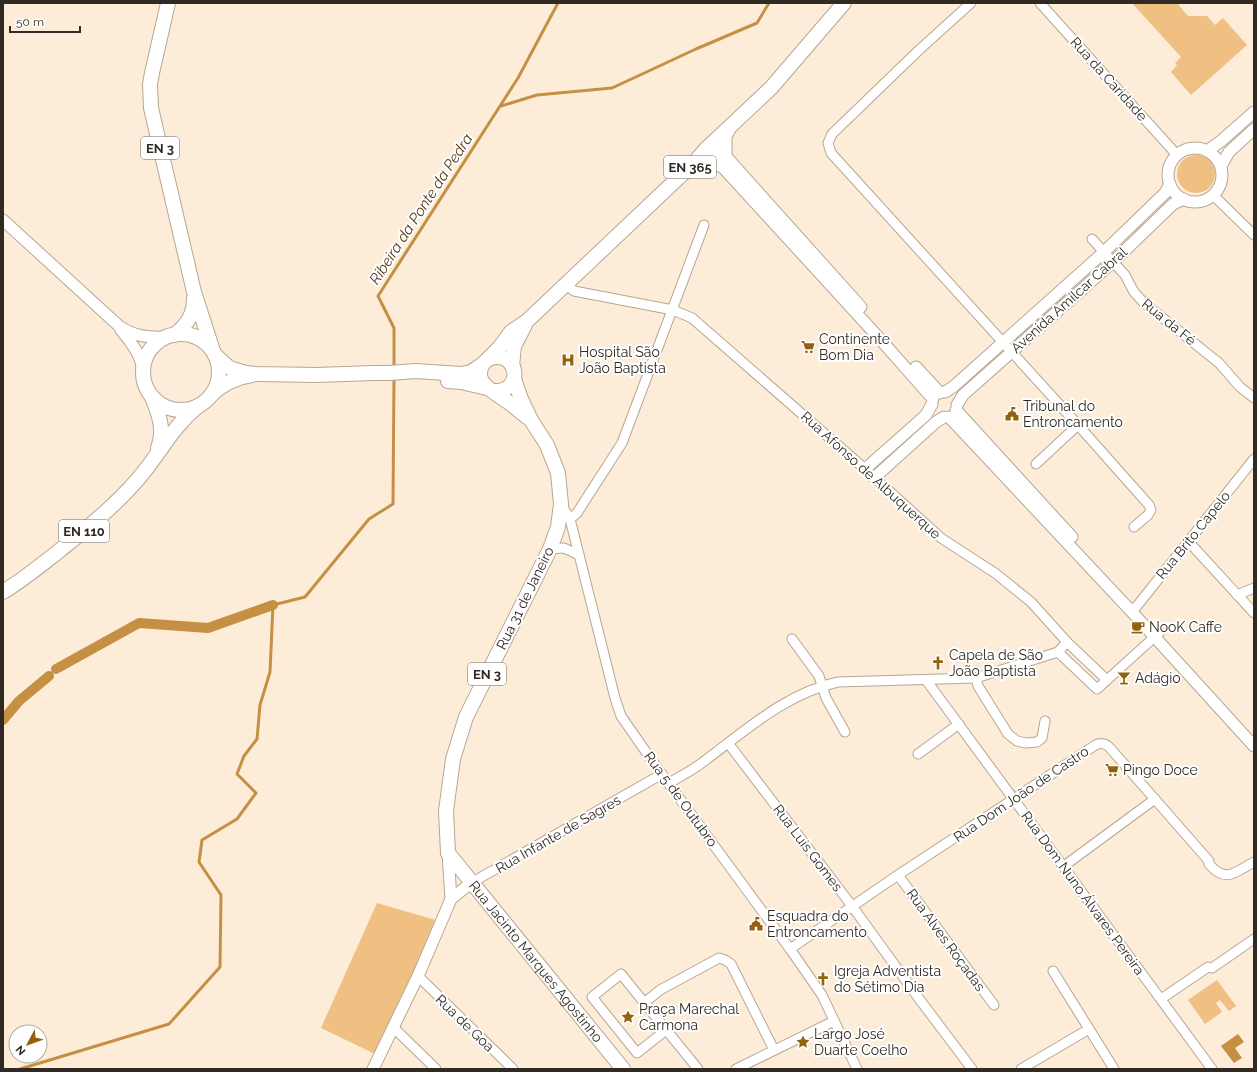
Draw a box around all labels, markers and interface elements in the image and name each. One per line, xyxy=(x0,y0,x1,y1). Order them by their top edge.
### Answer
scale bar xyxy=(10,8,80,34)
text: 50 m xyxy=(16,15,44,29)
street label: Rua da Caridade xyxy=(1067,34,1151,124)
water label: Ribeira da Ponte da Pedra xyxy=(366,130,476,288)
road number: EN 3 xyxy=(141,137,179,159)
road number: EN 365 xyxy=(664,156,716,178)
street label: Avenida Amilcar Cabral xyxy=(1008,244,1130,356)
street label: Rua da Fé xyxy=(1139,295,1199,349)
place label: Continente Bom Dia xyxy=(819,331,890,363)
supermarket icon: Continente Bom Dia xyxy=(800,339,816,355)
place label: Hospital São João Baptista xyxy=(579,344,666,376)
hospital icon: Hospital São João Baptista xyxy=(560,352,576,368)
place label: Tribunal do Entroncamento xyxy=(1023,398,1123,430)
public building icon: Tribunal do Entroncamento xyxy=(1004,406,1020,422)
street label: Rua Afonso de Albuquerque xyxy=(798,408,944,542)
street label: Rua Brito Capelo xyxy=(1153,488,1233,582)
road number: EN 110 xyxy=(59,520,109,542)
street label: Rua 31 de Janeiro xyxy=(493,544,557,652)
cafe icon: NooK Caffe xyxy=(1130,619,1146,635)
place label: NooK Caffe xyxy=(1149,619,1222,635)
place label: Capela de São João Baptista xyxy=(949,647,1043,679)
church icon: Capela de São João Baptista xyxy=(930,655,946,671)
road number: EN 3 xyxy=(468,663,506,685)
bar icon: Adágio xyxy=(1116,670,1132,686)
place label: Adágio xyxy=(1135,670,1181,686)
street label: Rua Dom João de Castro xyxy=(950,743,1092,845)
street label: Rua 5 de Outubro xyxy=(641,748,721,850)
supermarket icon: Pingo Doce xyxy=(1104,762,1120,778)
place label: Pingo Doce xyxy=(1123,762,1198,778)
street label: Rua Infante de Sagres xyxy=(493,792,624,876)
street label: Rua Luís Gomes xyxy=(770,801,846,895)
street label: Rua Dom Nuno Álvares Pereira xyxy=(1018,807,1149,978)
street label: Rua Jacinto Marques Agostinho xyxy=(466,878,606,1045)
street label: Rua Alves Roçadas xyxy=(904,886,989,994)
place label: Esquadra do Entroncamento xyxy=(767,908,867,940)
public building icon: Esquadra do Entroncamento xyxy=(748,916,764,932)
place label: Igreja Adventista do Sétimo Dia xyxy=(834,963,941,995)
church icon: Igreja Adventista do Sétimo Dia xyxy=(815,971,831,987)
street label: Rua de Goa xyxy=(432,991,498,1055)
place label: Praça Marechal Carmona xyxy=(639,1001,739,1033)
place icon: Praça Marechal Carmona xyxy=(620,1009,636,1025)
north arrow xyxy=(8,1024,48,1064)
place label: Largo José Duarte Coelho xyxy=(814,1026,908,1058)
place icon: Largo José Duarte Coelho xyxy=(795,1034,811,1050)
text: N xyxy=(13,1043,28,1058)

